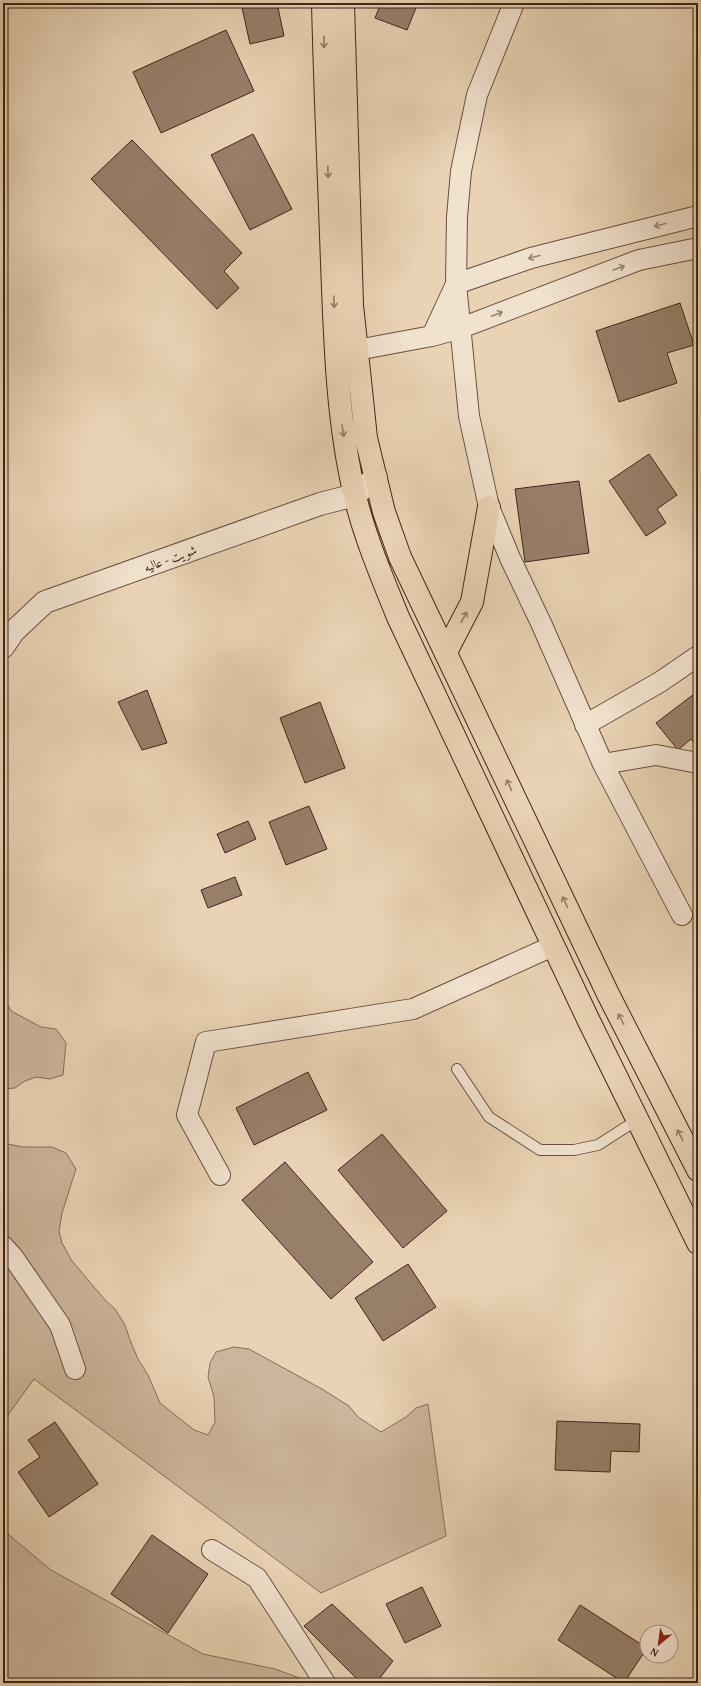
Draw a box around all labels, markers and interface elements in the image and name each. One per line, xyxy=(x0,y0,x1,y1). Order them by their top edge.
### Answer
one-way arrow xyxy=(320,35,328,48)
one-way arrow xyxy=(325,165,332,178)
one-way arrow xyxy=(654,222,667,230)
one-way arrow xyxy=(528,254,541,262)
one-way arrow xyxy=(612,263,624,271)
one-way arrow xyxy=(330,295,337,308)
one-way arrow xyxy=(491,309,503,317)
one-way arrow xyxy=(339,425,347,438)
street label: شويت - عاليه xyxy=(141,540,199,577)
one-way arrow xyxy=(461,611,468,623)
one-way arrow xyxy=(505,779,512,791)
one-way arrow xyxy=(561,897,568,909)
one-way arrow xyxy=(617,1014,624,1026)
one-way arrow xyxy=(676,1129,684,1141)
north arrow xyxy=(639,1624,679,1664)
text: N xyxy=(646,1644,661,1662)

